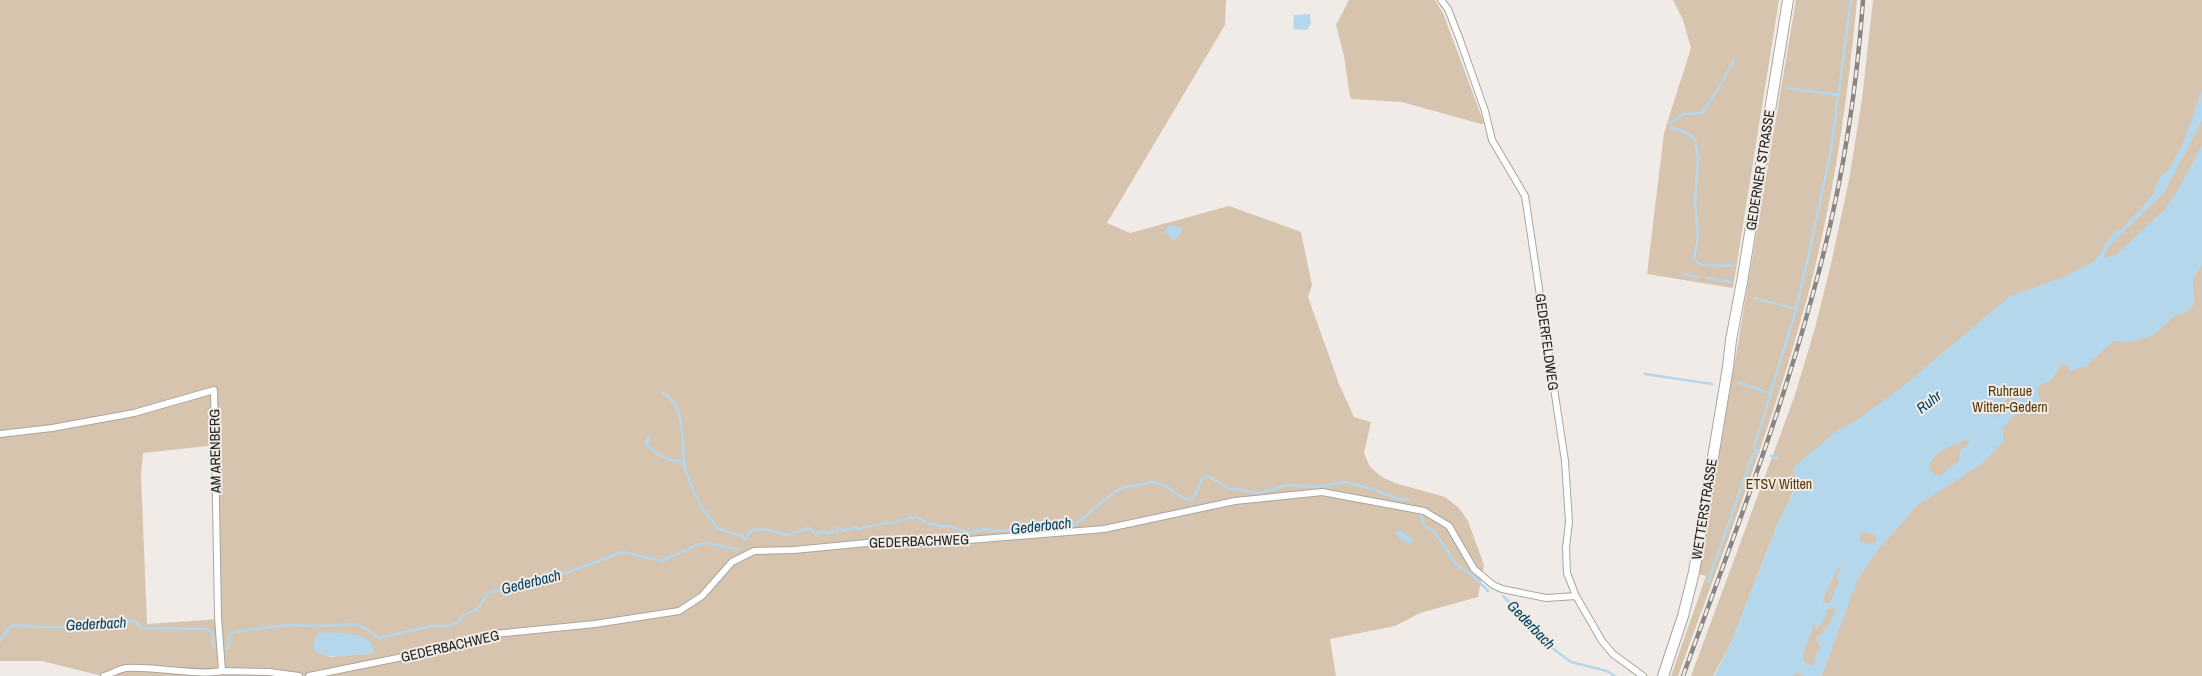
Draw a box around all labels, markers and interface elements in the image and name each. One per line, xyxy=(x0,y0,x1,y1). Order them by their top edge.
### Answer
street label: GEDERNER STRASSE xyxy=(1742,108,1778,232)
street label: GEDERFELDWEG xyxy=(1531,292,1563,392)
park label: Ruhraue Witten-Gedern xyxy=(1972,382,2048,416)
water label: Ruhr xyxy=(1912,385,1946,418)
street label: AM ARENBERG xyxy=(205,409,225,494)
street label: WETTERSTRASSE xyxy=(1687,457,1721,561)
park label: ETSV Witten xyxy=(1746,475,1812,493)
water label: Gederbach xyxy=(1010,512,1072,539)
street label: GEDERBACHWEG xyxy=(869,530,969,552)
water label: Gederbach xyxy=(499,564,563,599)
water label: Gederbach xyxy=(1503,595,1560,654)
water label: Gederbach xyxy=(65,611,127,636)
street label: GEDERBACHWEG xyxy=(399,626,501,666)

